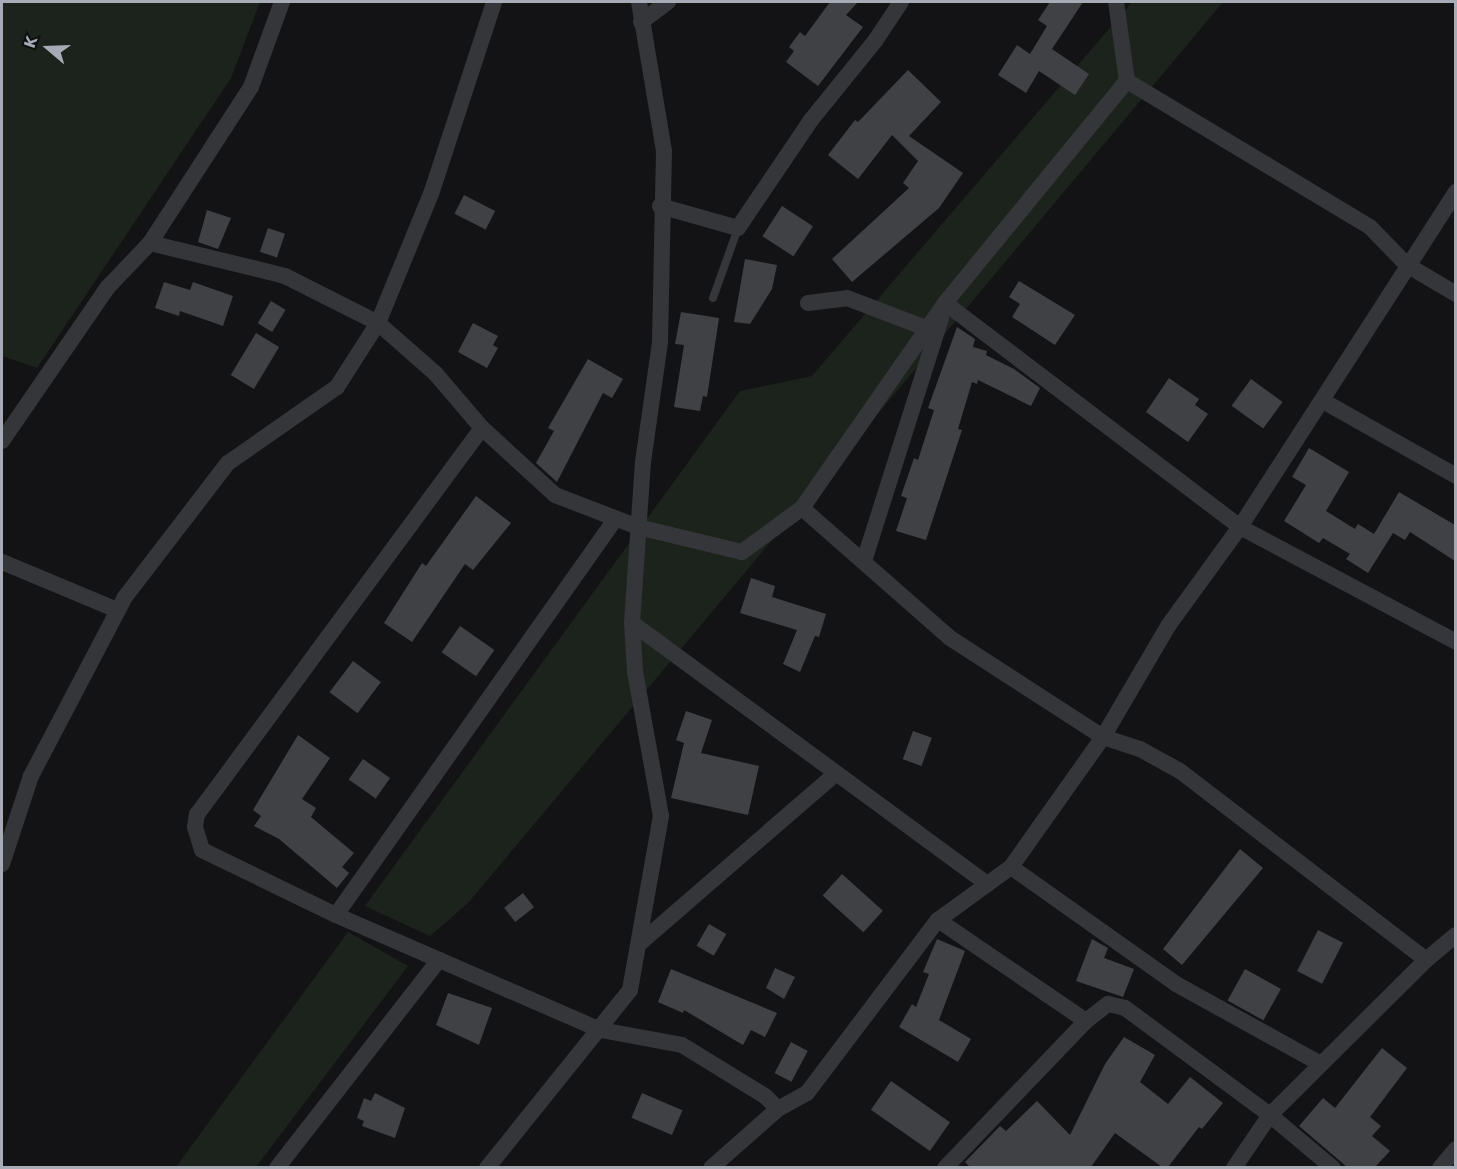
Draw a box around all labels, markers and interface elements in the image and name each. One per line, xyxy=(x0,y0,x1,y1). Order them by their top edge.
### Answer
north arrow xyxy=(18,18,78,78)
text: K xyxy=(18,33,43,51)

